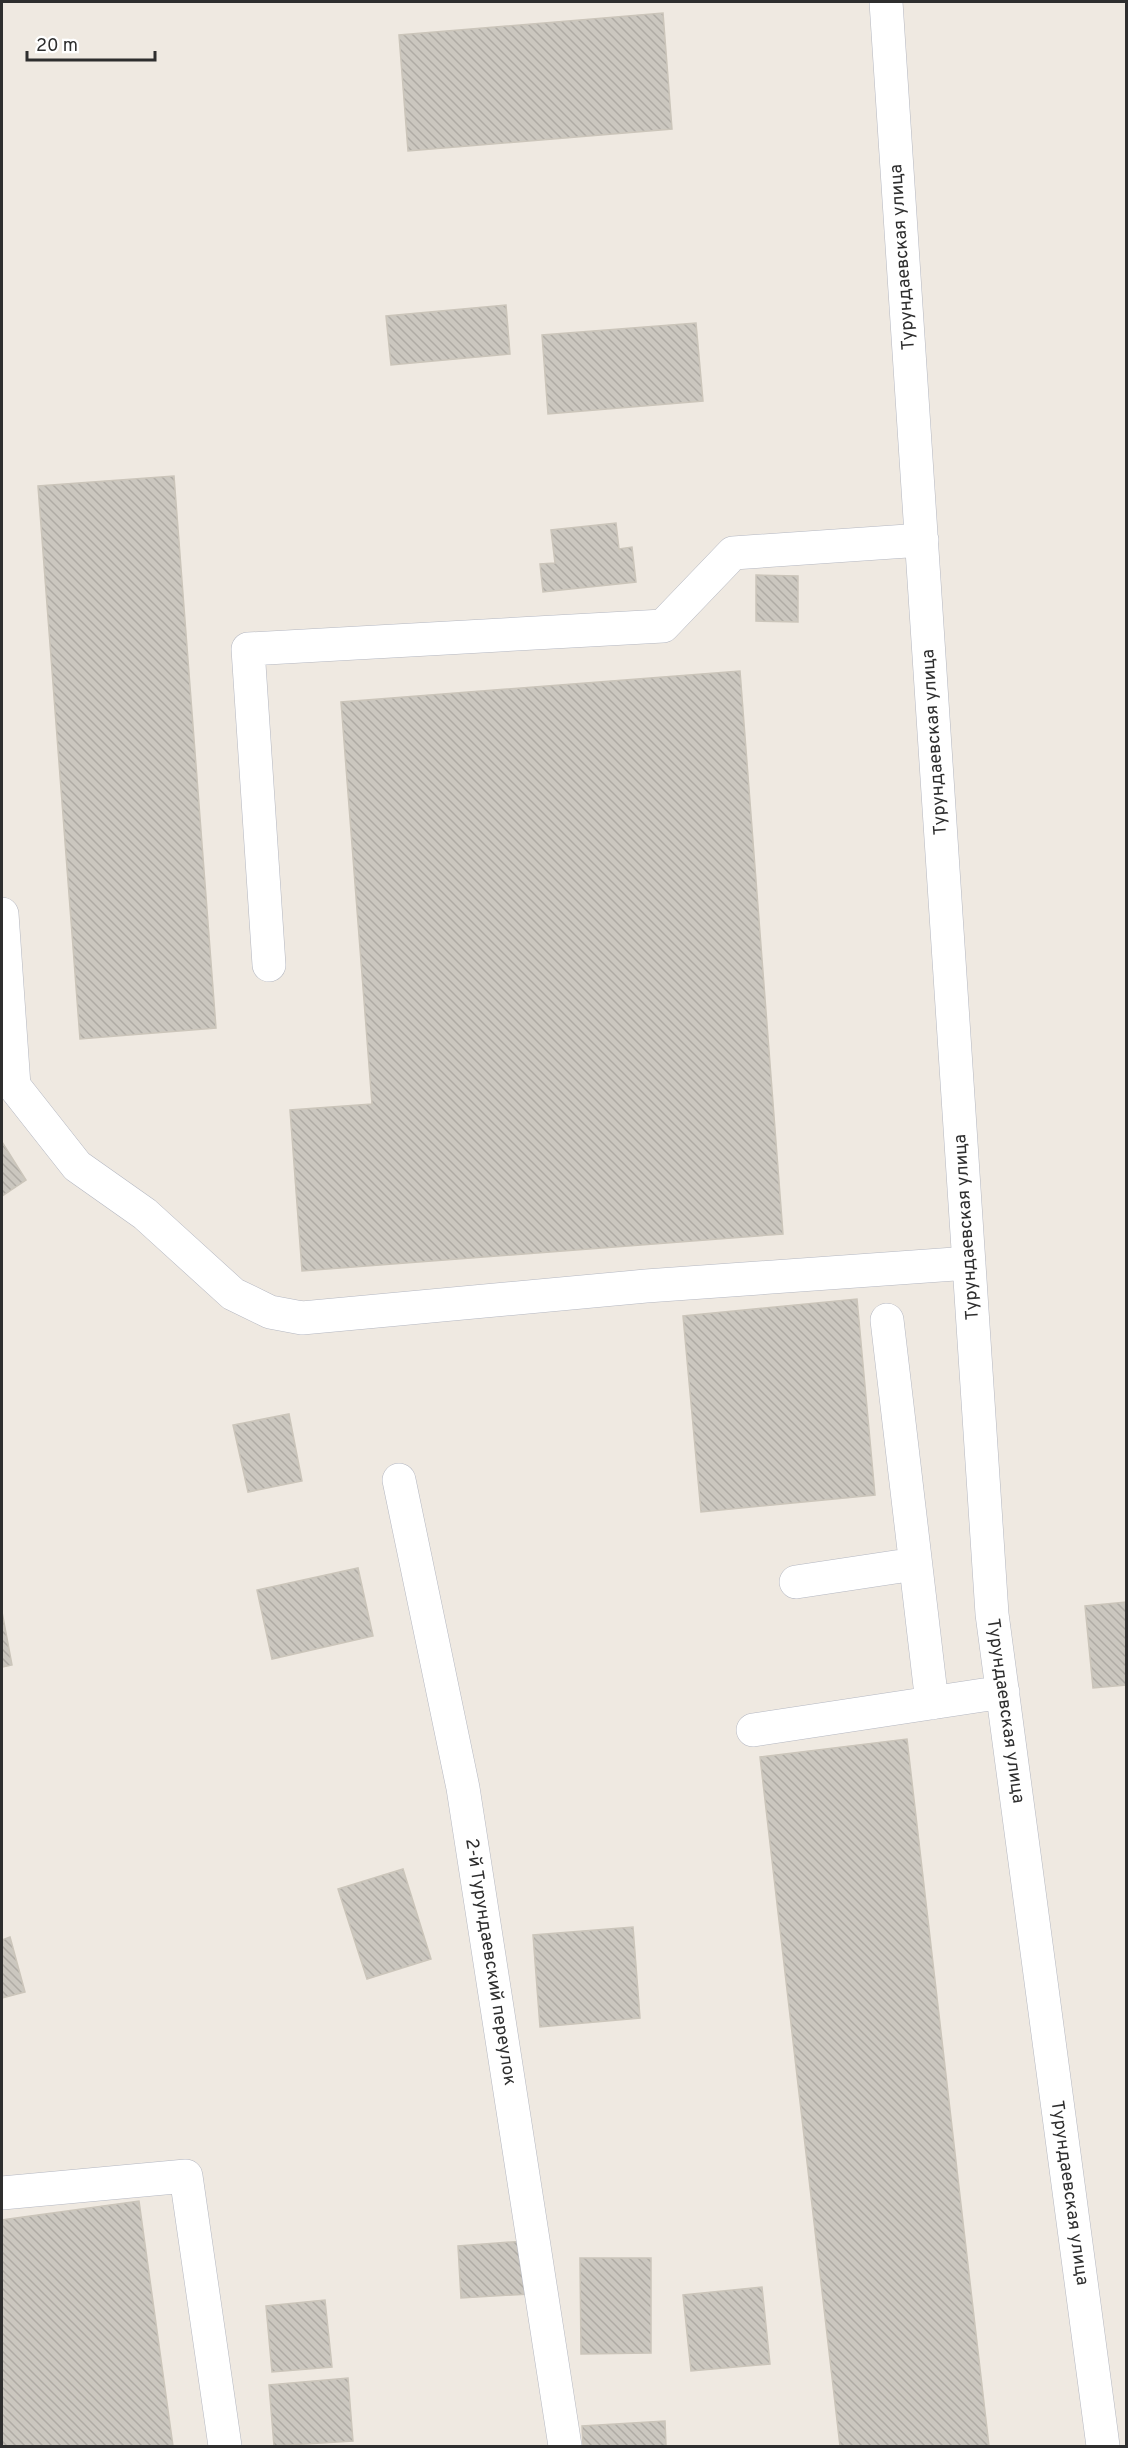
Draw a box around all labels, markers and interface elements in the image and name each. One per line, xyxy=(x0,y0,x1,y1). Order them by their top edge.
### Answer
scale bar xyxy=(27,24,154,62)
text: 20 m xyxy=(36,35,78,58)
street label: Турундаевская улица xyxy=(885,163,921,351)
street label: Турундаевская улица xyxy=(917,648,953,836)
street label: Турундаевская улица xyxy=(949,1133,985,1321)
street label: Турундаевская улица xyxy=(981,1617,1029,1805)
street label: 2-й Турундаевский переулок xyxy=(459,1837,521,2087)
street label: Турундаевская улица xyxy=(1045,2099,1093,2287)

